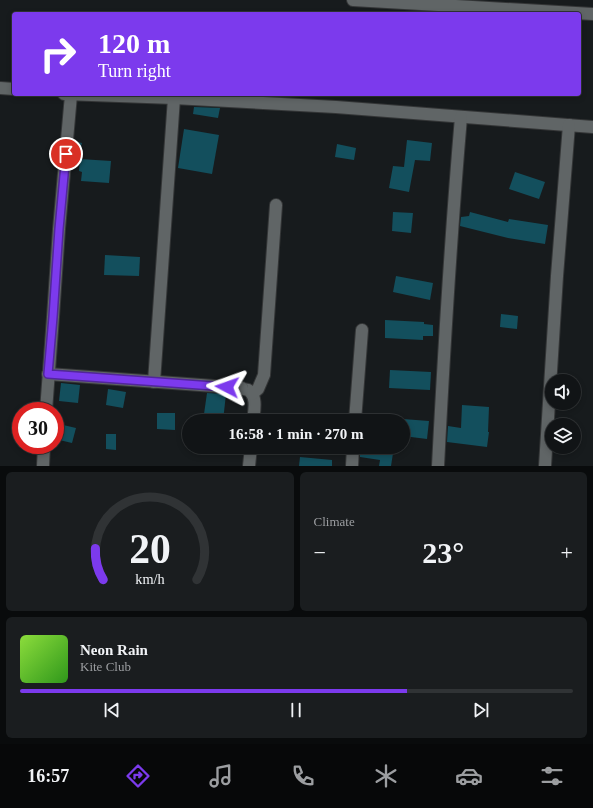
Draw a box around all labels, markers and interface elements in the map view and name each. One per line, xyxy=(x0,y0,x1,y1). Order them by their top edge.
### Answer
icon: right xyxy=(32,28,84,80)
text: 120 m xyxy=(98,28,170,59)
text: Turn right xyxy=(98,61,171,81)
pin xyxy=(49,137,83,171)
icon: arrive xyxy=(55,143,77,165)
position arrow xyxy=(206,366,248,408)
map controls xyxy=(545,374,581,454)
button: sound xyxy=(545,374,581,410)
speed limit sign: 30 xyxy=(12,402,64,454)
button: layers xyxy=(545,418,581,454)
text: 16:58 · 1 min · 270 m xyxy=(229,426,364,442)
text: Climate xyxy=(314,514,355,529)
text: 20 xyxy=(129,525,171,571)
text: 23° xyxy=(422,536,464,569)
text: − xyxy=(314,540,326,565)
text: + xyxy=(561,540,573,565)
text: km/h xyxy=(135,570,164,586)
text: Neon Rain xyxy=(80,642,148,658)
text: Kite Club xyxy=(80,659,131,674)
icon: previous xyxy=(101,699,123,721)
icon: pause xyxy=(285,699,307,721)
icon: next xyxy=(470,699,492,721)
icon: directions xyxy=(124,762,152,790)
icon: music xyxy=(207,762,235,790)
icon: phone xyxy=(289,762,317,790)
icon: climate xyxy=(372,762,400,790)
icon: car xyxy=(455,762,483,790)
icon: filters xyxy=(538,762,566,790)
text: 16:57 xyxy=(27,766,69,786)

